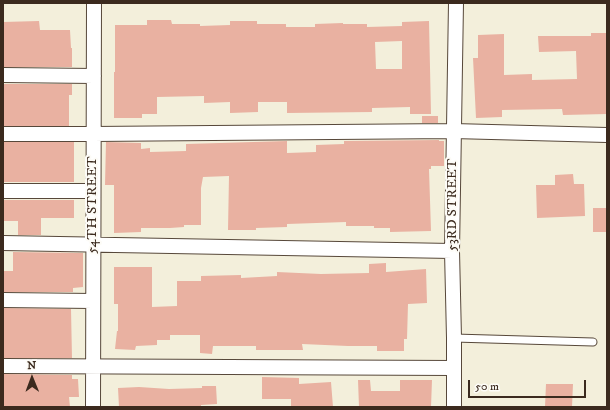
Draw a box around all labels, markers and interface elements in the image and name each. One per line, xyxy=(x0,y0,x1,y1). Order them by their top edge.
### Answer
street label: 54TH STREET xyxy=(85,156,101,254)
street label: 53RD STREET xyxy=(445,159,461,251)
north arrow xyxy=(12,358,52,398)
text: N xyxy=(27,359,36,373)
scale bar xyxy=(470,372,588,398)
text: 50 m xyxy=(475,379,499,394)

